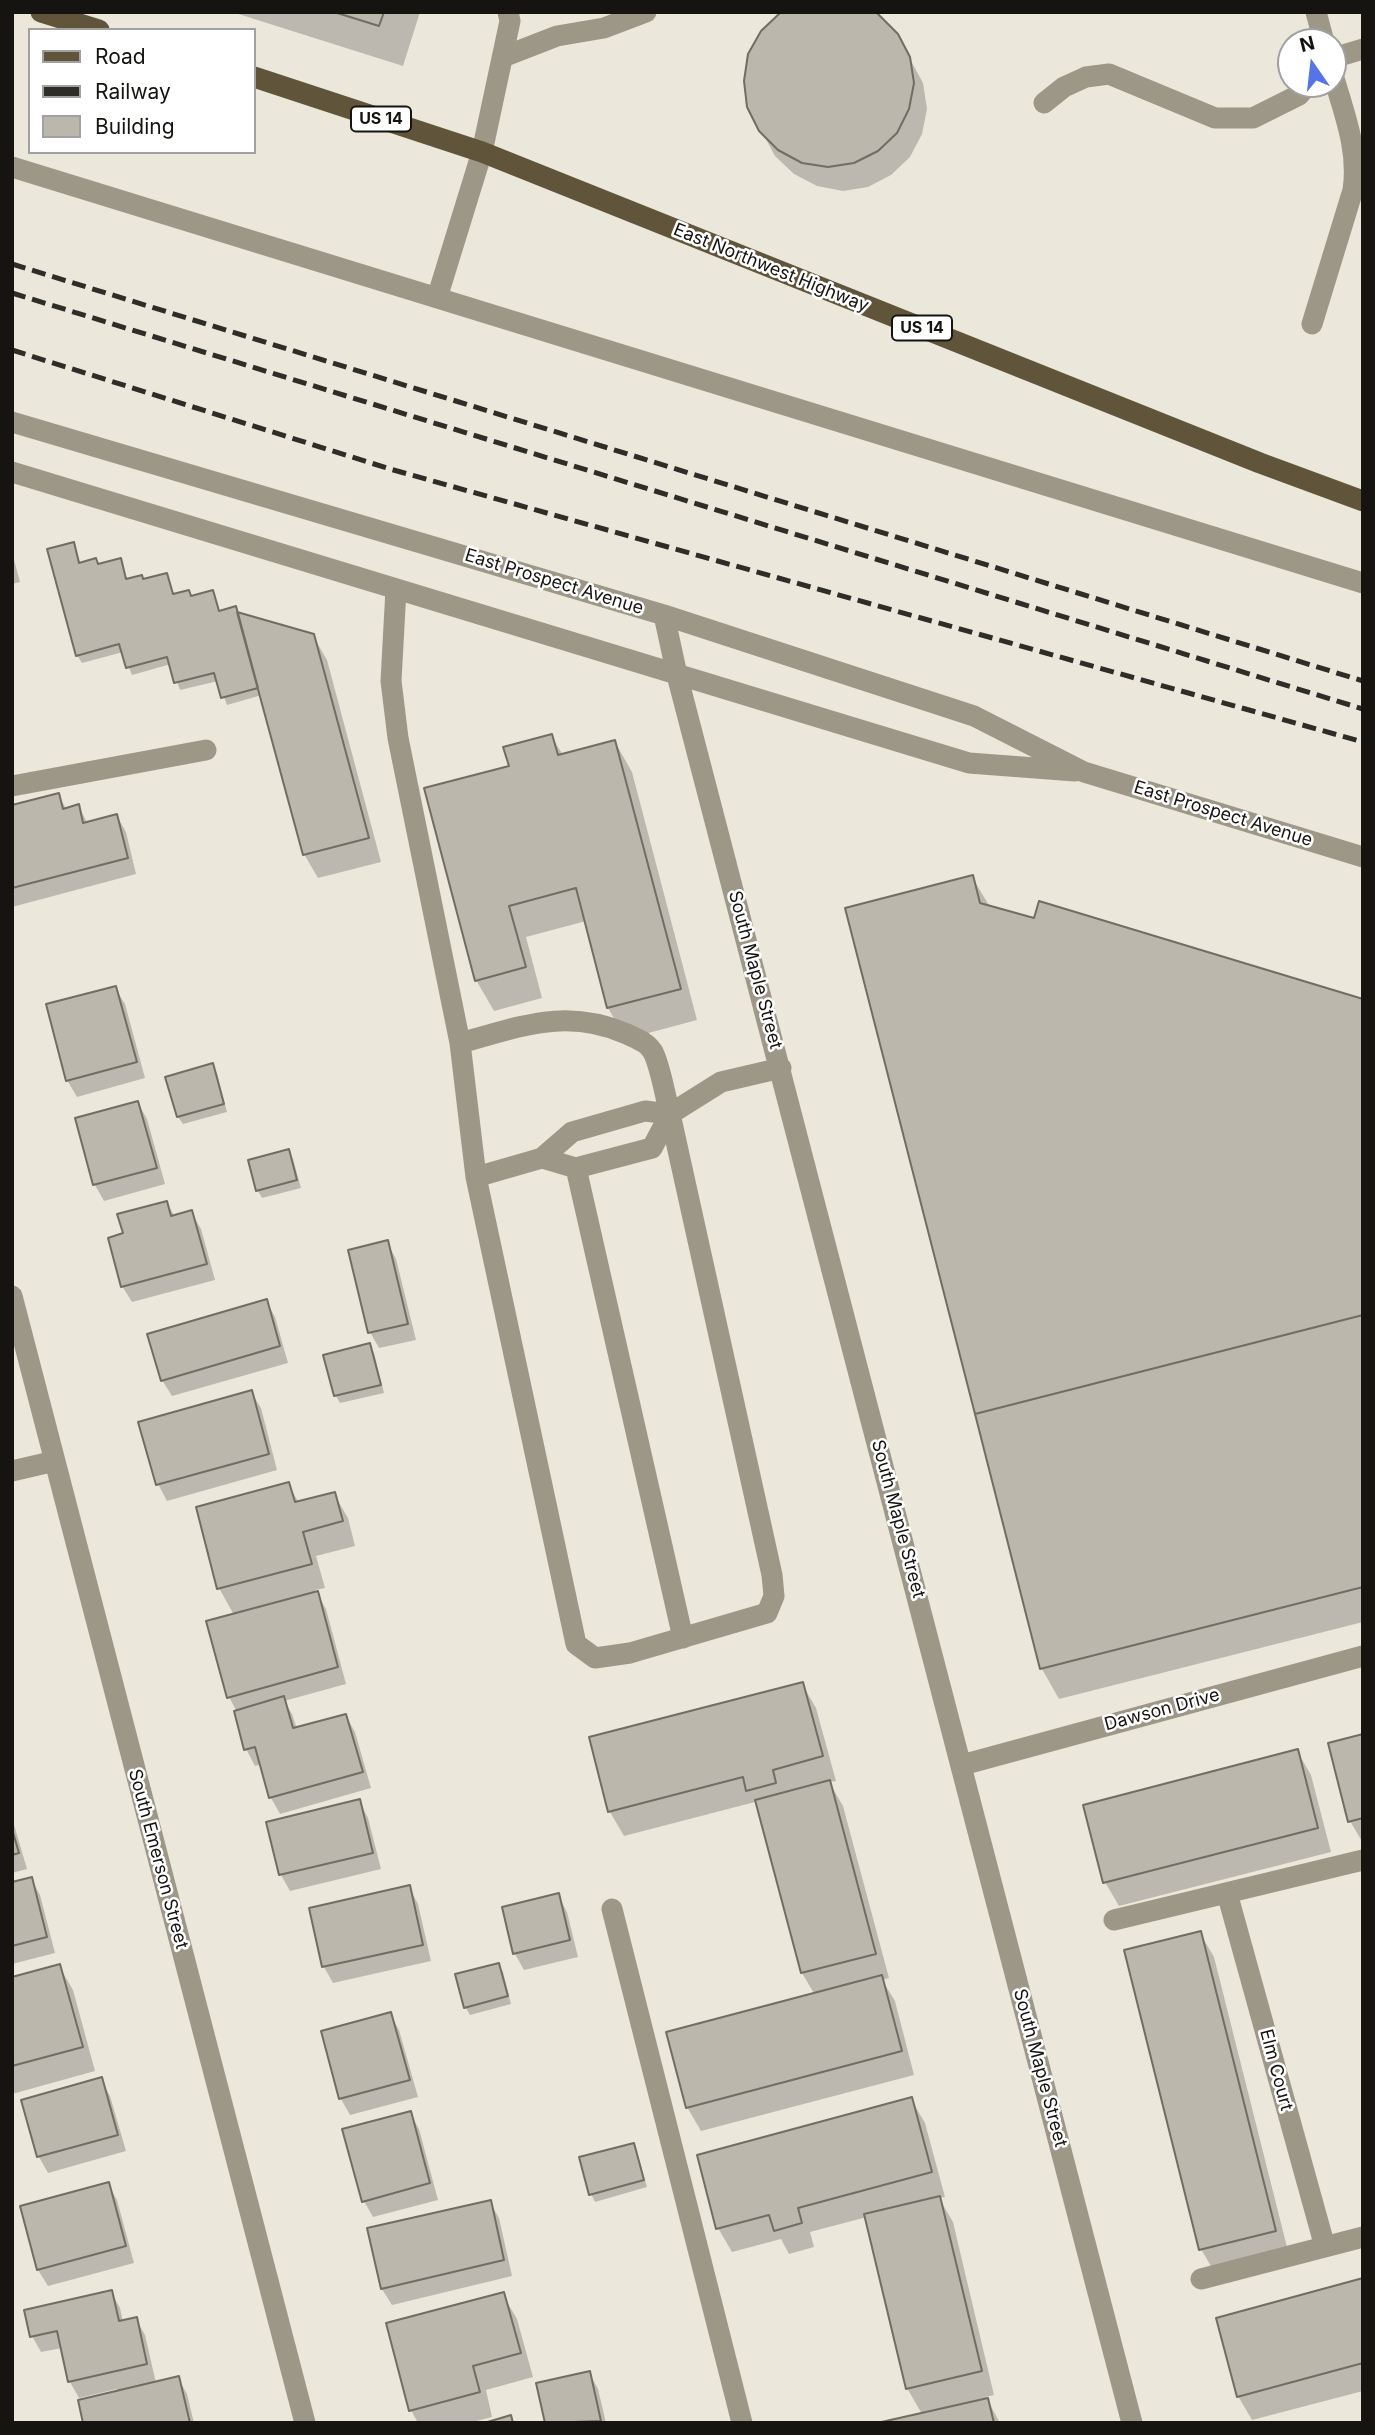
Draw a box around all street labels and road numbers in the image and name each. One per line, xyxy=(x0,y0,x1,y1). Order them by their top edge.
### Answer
road number: US 14 xyxy=(351,106,411,132)
street label: East Northwest Highway xyxy=(670,219,872,317)
road number: US 14 xyxy=(892,316,952,340)
street label: East Prospect Avenue xyxy=(462,545,646,619)
street label: East Prospect Avenue xyxy=(1131,777,1315,851)
street label: South Maple Street xyxy=(724,889,786,1051)
street label: South Maple Street xyxy=(867,1438,929,1600)
street label: Dawson Drive xyxy=(1102,1684,1222,1736)
street label: South Emerson Street xyxy=(124,1767,192,1951)
street label: South Maple Street xyxy=(1009,1987,1071,2149)
street label: Elm Court xyxy=(1255,2027,1297,2113)

